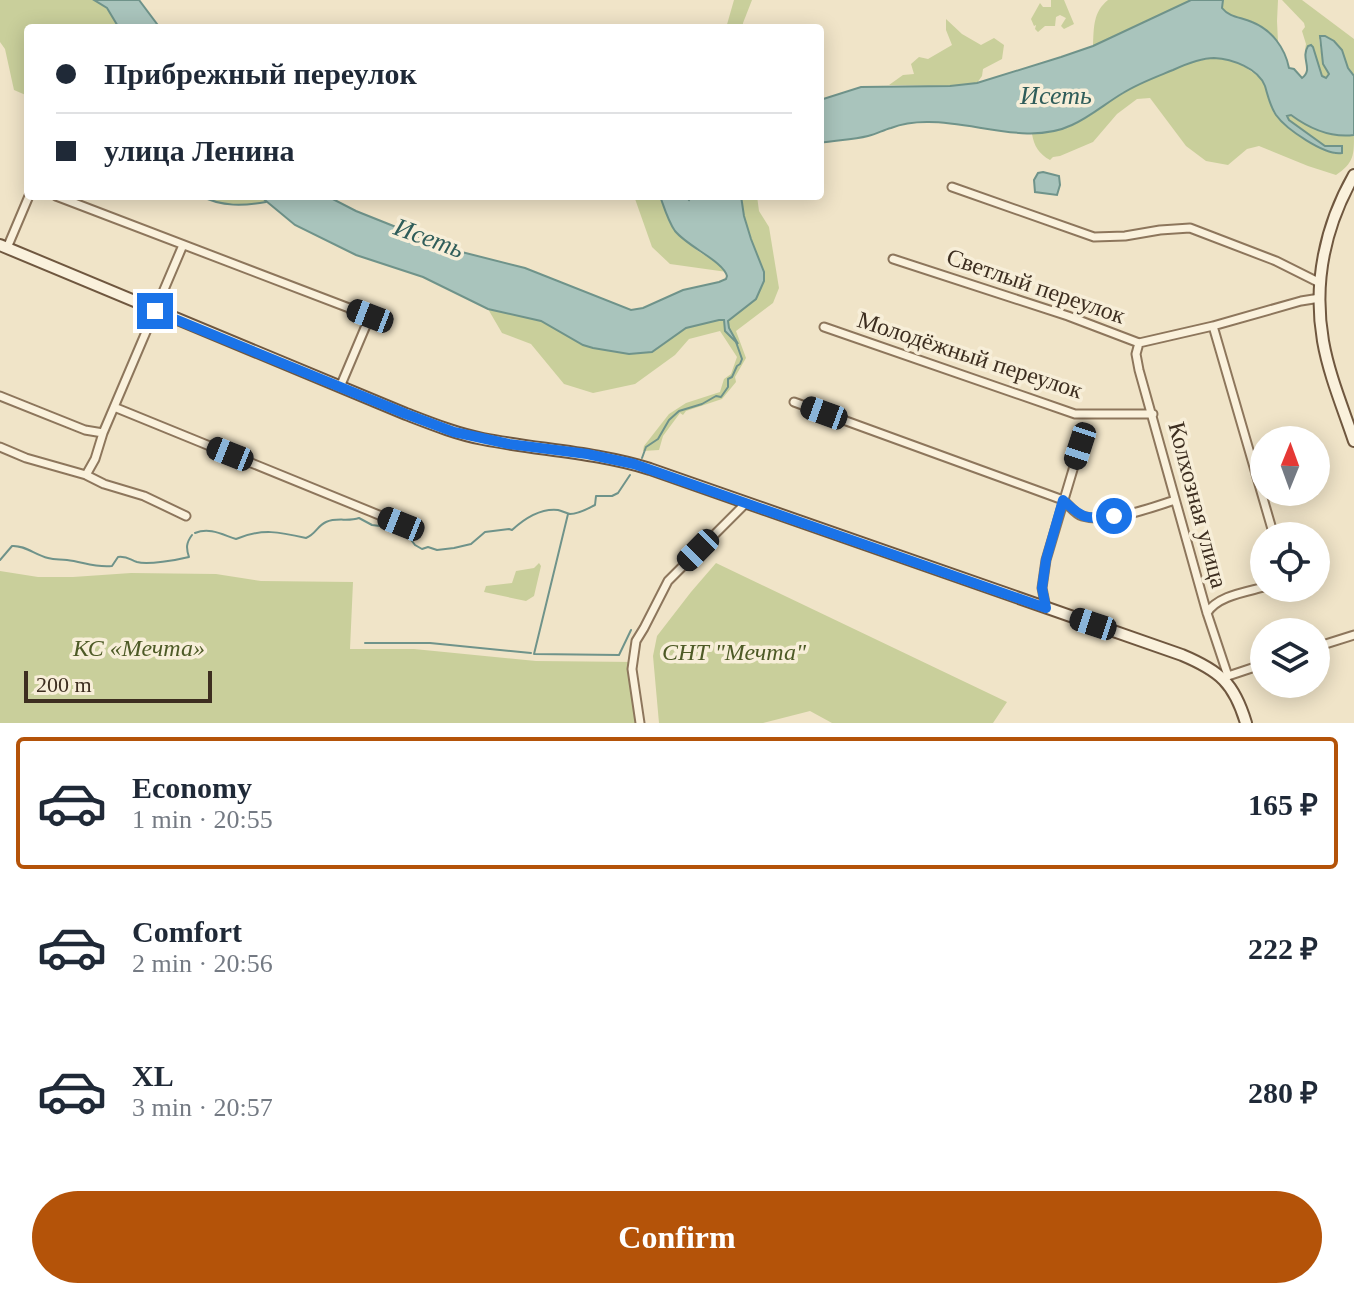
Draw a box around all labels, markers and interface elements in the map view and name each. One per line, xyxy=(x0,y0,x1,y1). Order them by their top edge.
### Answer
text: Прибрежный переулок xyxy=(104,57,417,90)
water label: Исеть xyxy=(1019,81,1092,110)
text: улица Ленина xyxy=(104,134,294,167)
water label: Исеть xyxy=(389,212,468,264)
street label: Светлый переулок xyxy=(943,243,1129,329)
route end xyxy=(137,293,173,329)
car xyxy=(343,296,397,336)
street label: Молодёжный переулок xyxy=(854,306,1086,404)
car xyxy=(797,394,851,432)
car xyxy=(1061,419,1099,473)
street label: Колхозная улица xyxy=(1163,419,1233,591)
north arrow xyxy=(1250,426,1330,506)
map controls xyxy=(1250,426,1330,698)
car xyxy=(203,434,257,474)
route start xyxy=(1096,498,1132,534)
car xyxy=(374,504,428,544)
button: locate xyxy=(1250,522,1330,602)
car xyxy=(673,525,723,575)
car xyxy=(1066,605,1120,643)
button: layers xyxy=(1250,618,1330,698)
park label: КС «Мечта» xyxy=(72,635,205,661)
park label: СНТ "Мечта" xyxy=(662,639,807,665)
scale bar xyxy=(24,667,212,703)
text: 200 m xyxy=(36,672,92,697)
icon: car xyxy=(36,767,108,839)
text: Economy xyxy=(132,771,252,804)
text: 165 ₽ xyxy=(1248,788,1318,821)
text: 1 min · 20:55 xyxy=(132,805,273,834)
icon: car xyxy=(36,911,108,983)
text: Comfort xyxy=(132,915,242,948)
text: 222 ₽ xyxy=(1248,932,1318,965)
text: 2 min · 20:56 xyxy=(132,949,273,978)
icon: car xyxy=(36,1055,108,1127)
text: XL xyxy=(132,1059,174,1092)
text: 280 ₽ xyxy=(1248,1076,1318,1109)
text: 3 min · 20:57 xyxy=(132,1093,273,1122)
button: Confirm xyxy=(32,1191,1322,1283)

